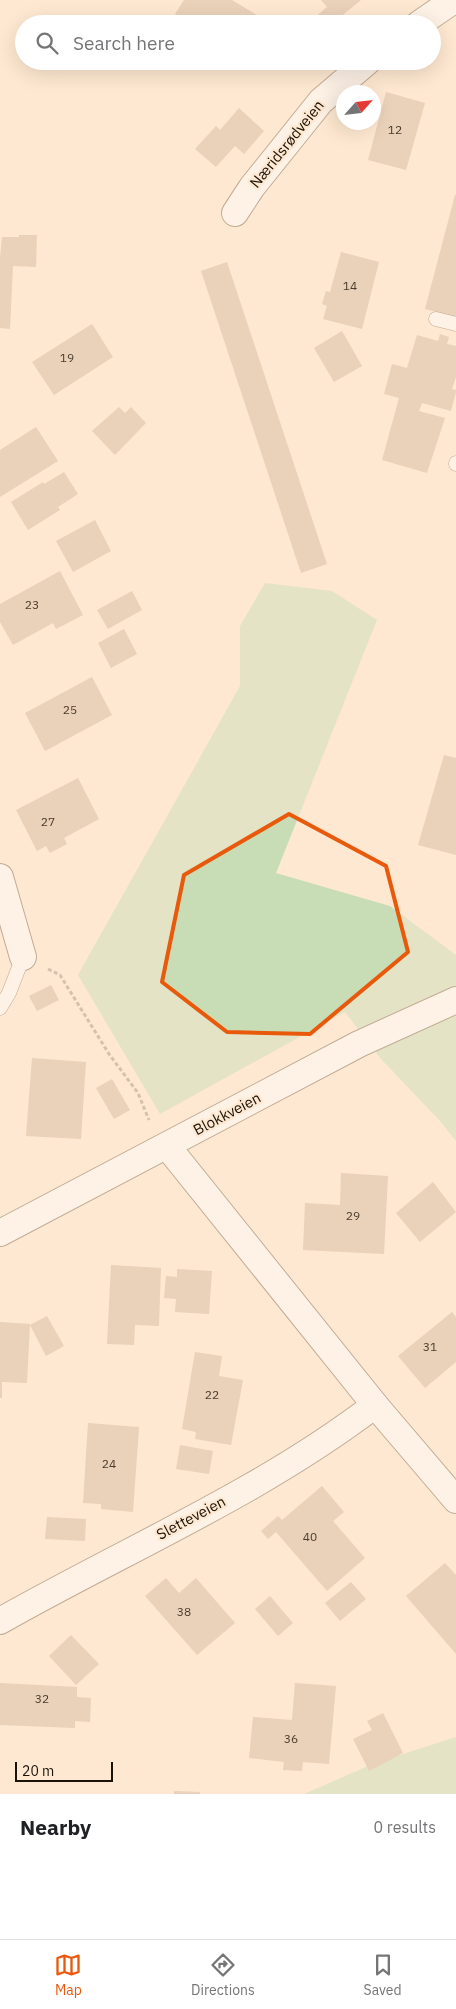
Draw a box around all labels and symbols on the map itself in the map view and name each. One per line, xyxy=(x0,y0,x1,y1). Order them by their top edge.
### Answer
north arrow xyxy=(336,85,381,130)
street label: Næridsrødveien xyxy=(245,96,328,191)
house number: 12 xyxy=(388,122,402,137)
house number: 14 xyxy=(343,278,357,293)
house number: 19 xyxy=(60,350,74,365)
house number: 23 xyxy=(25,597,39,612)
house number: 25 xyxy=(63,702,77,717)
house number: 27 xyxy=(41,814,55,829)
street label: Blokkveien xyxy=(190,1088,264,1139)
house number: 29 xyxy=(346,1208,360,1223)
house number: 31 xyxy=(423,1339,437,1354)
house number: 22 xyxy=(205,1387,219,1402)
house number: 24 xyxy=(102,1456,116,1471)
street label: Sletteveien xyxy=(153,1491,229,1544)
house number: 40 xyxy=(303,1529,317,1544)
house number: 38 xyxy=(177,1604,191,1619)
house number: 32 xyxy=(35,1691,49,1706)
house number: 36 xyxy=(284,1731,298,1746)
scale bar xyxy=(15,1759,112,1782)

